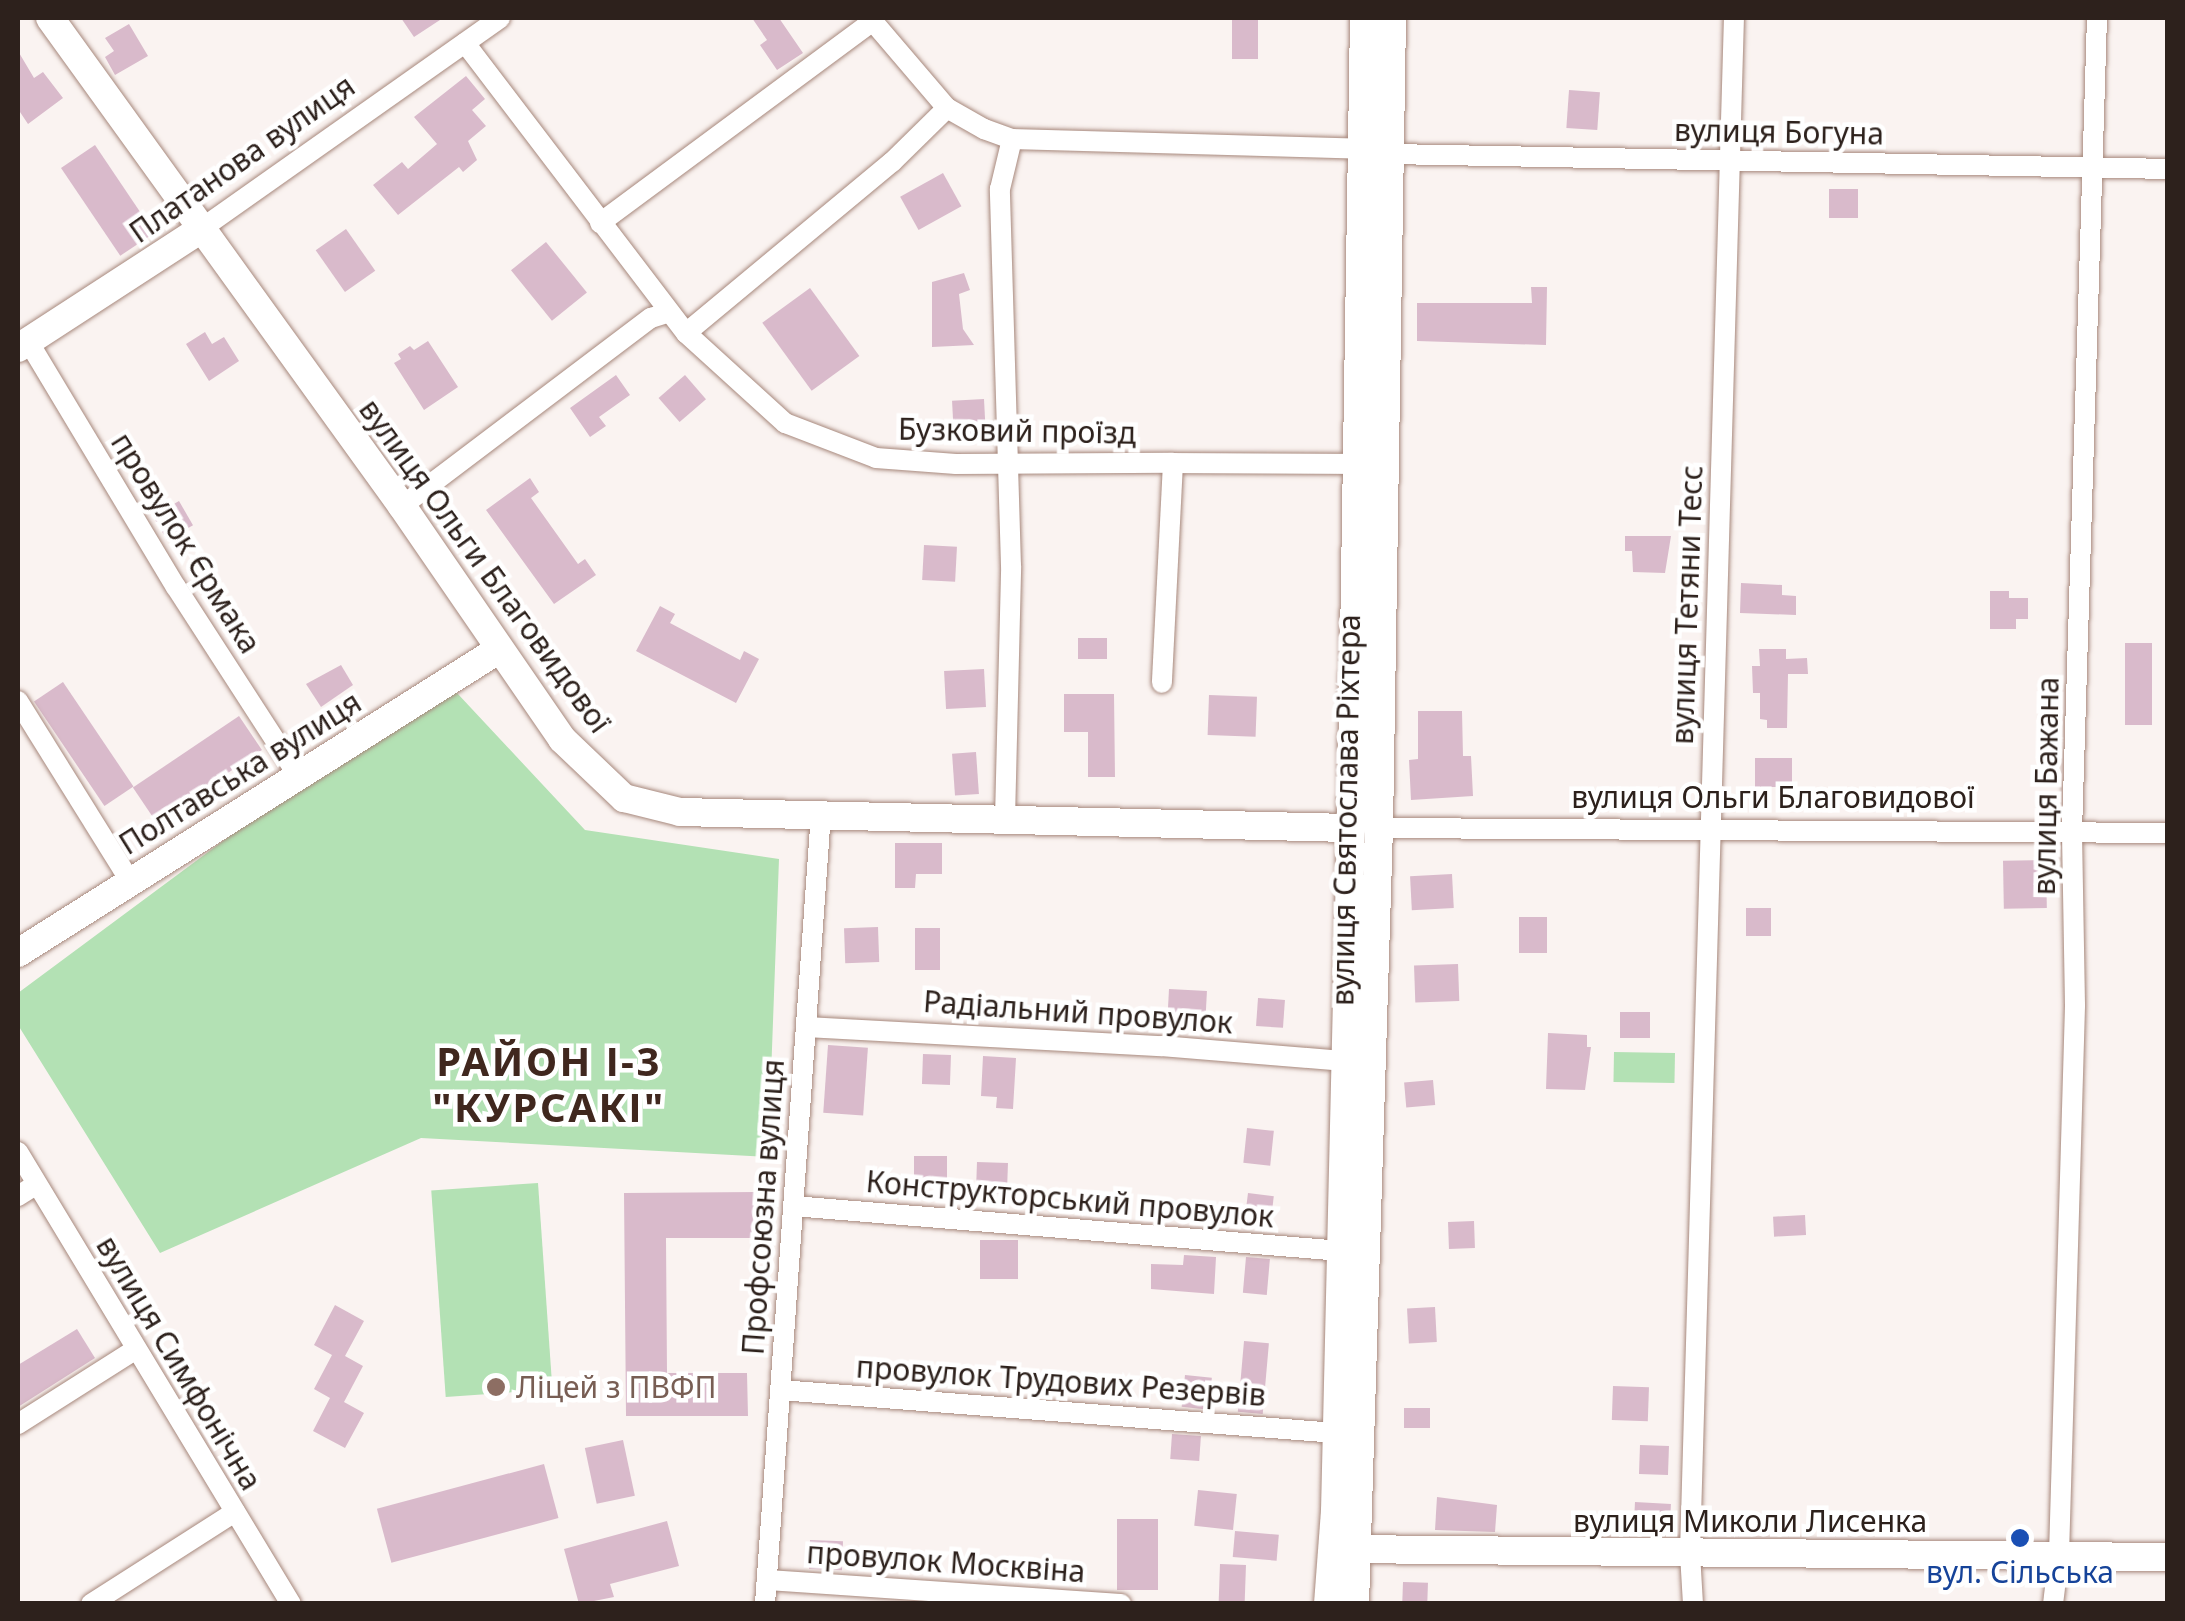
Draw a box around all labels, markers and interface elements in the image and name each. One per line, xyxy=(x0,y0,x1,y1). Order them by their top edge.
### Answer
street label: Платанова вулиця xyxy=(123,68,361,250)
street label: вулиця Богуна xyxy=(1674,112,1884,152)
street label: вулиця Ольги Благовидової xyxy=(352,392,618,740)
street label: Бузковий проїзд xyxy=(898,411,1136,451)
street label: провулок Єрмака xyxy=(104,426,268,660)
street label: вулиця Тетяни Тесс xyxy=(1664,465,1710,745)
street label: вулиця Святослава Ріхтера xyxy=(1325,614,1367,1006)
street label: вулиця Бажана xyxy=(2026,676,2066,896)
street label: Полтавська вулиця xyxy=(112,684,368,862)
street label: вулиця Ольги Благовидової xyxy=(1571,779,1975,815)
street label: Радіальний провулок xyxy=(922,983,1234,1041)
district label: РАЙОН І-3 "КУРСАКІ" xyxy=(432,1037,666,1131)
street label: Профсоюзна вулиця xyxy=(735,1058,791,1356)
street label: Конструкторський провулок xyxy=(864,1163,1276,1235)
street label: вулиця Симфонічна xyxy=(89,1230,269,1496)
street label: провулок Трудових Резервів xyxy=(855,1349,1267,1413)
place label: Ліцей з ПВФП xyxy=(516,1369,716,1405)
marker: Ліцей з ПВФП xyxy=(485,1376,507,1398)
street label: вулиця Миколи Лисенка xyxy=(1573,1503,1927,1539)
marker: вул. Сiльська xyxy=(2009,1527,2031,1549)
street label: провулок Москвіна xyxy=(805,1534,1087,1590)
place label: вул. Сiльська xyxy=(1926,1554,2114,1590)

